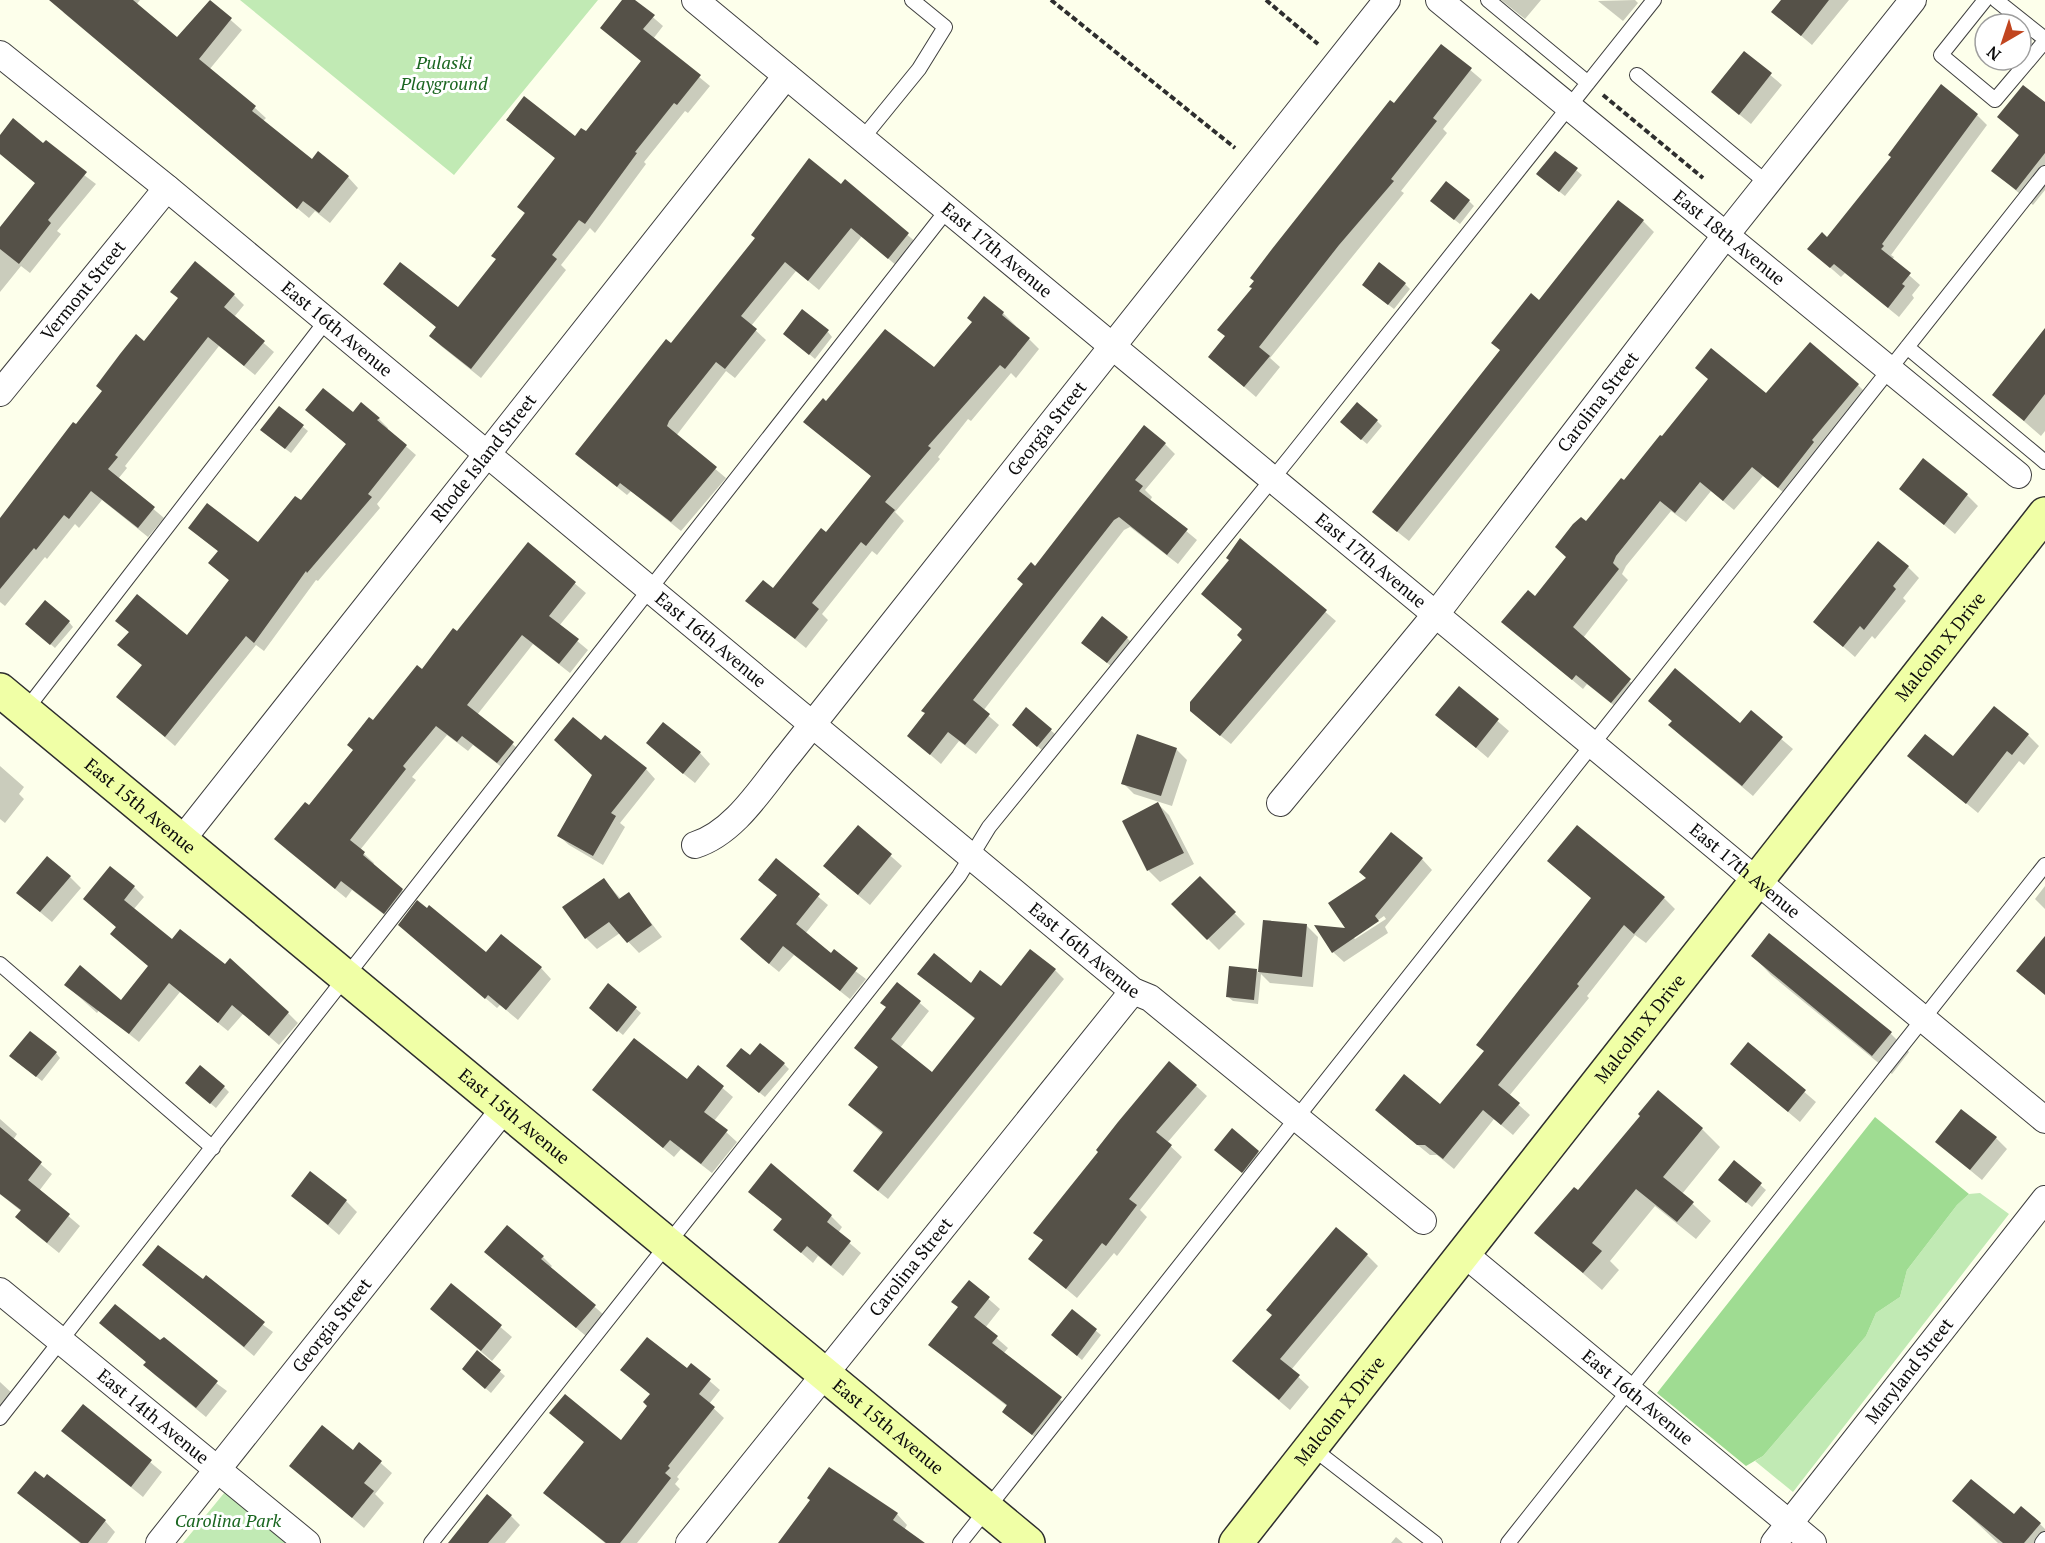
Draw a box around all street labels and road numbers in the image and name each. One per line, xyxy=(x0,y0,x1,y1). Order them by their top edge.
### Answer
street label: East 18th Avenue xyxy=(1669,184,1790,290)
street label: East 17th Avenue xyxy=(937,196,1058,303)
street label: Vermont Street xyxy=(35,235,131,345)
street label: East 16th Avenue xyxy=(277,275,398,382)
street label: Carolina Street xyxy=(1551,346,1644,457)
street label: Georgia Street xyxy=(1001,375,1091,480)
street label: Rhode Island Street xyxy=(425,388,541,527)
street label: East 17th Avenue xyxy=(1311,507,1432,613)
street label: East 16th Avenue xyxy=(651,586,772,692)
street label: Malcolm X Drive xyxy=(1889,587,1990,706)
street label: East 15th Avenue xyxy=(80,752,201,859)
street label: East 17th Avenue xyxy=(1685,817,1806,923)
street label: East 16th Avenue xyxy=(1024,896,1143,1003)
street label: Malcolm X Drive xyxy=(1589,969,1690,1088)
street label: East 15th Avenue xyxy=(454,1063,575,1169)
street label: Carolina Street xyxy=(863,1212,957,1321)
street label: Georgia Street xyxy=(286,1272,377,1377)
street label: Maryland Street xyxy=(1859,1312,1958,1428)
street label: East 16th Avenue xyxy=(1577,1343,1699,1450)
street label: Malcolm X Drive xyxy=(1289,1351,1390,1470)
street label: East 14th Avenue xyxy=(93,1363,215,1469)
street label: East 15th Avenue xyxy=(828,1373,949,1479)

